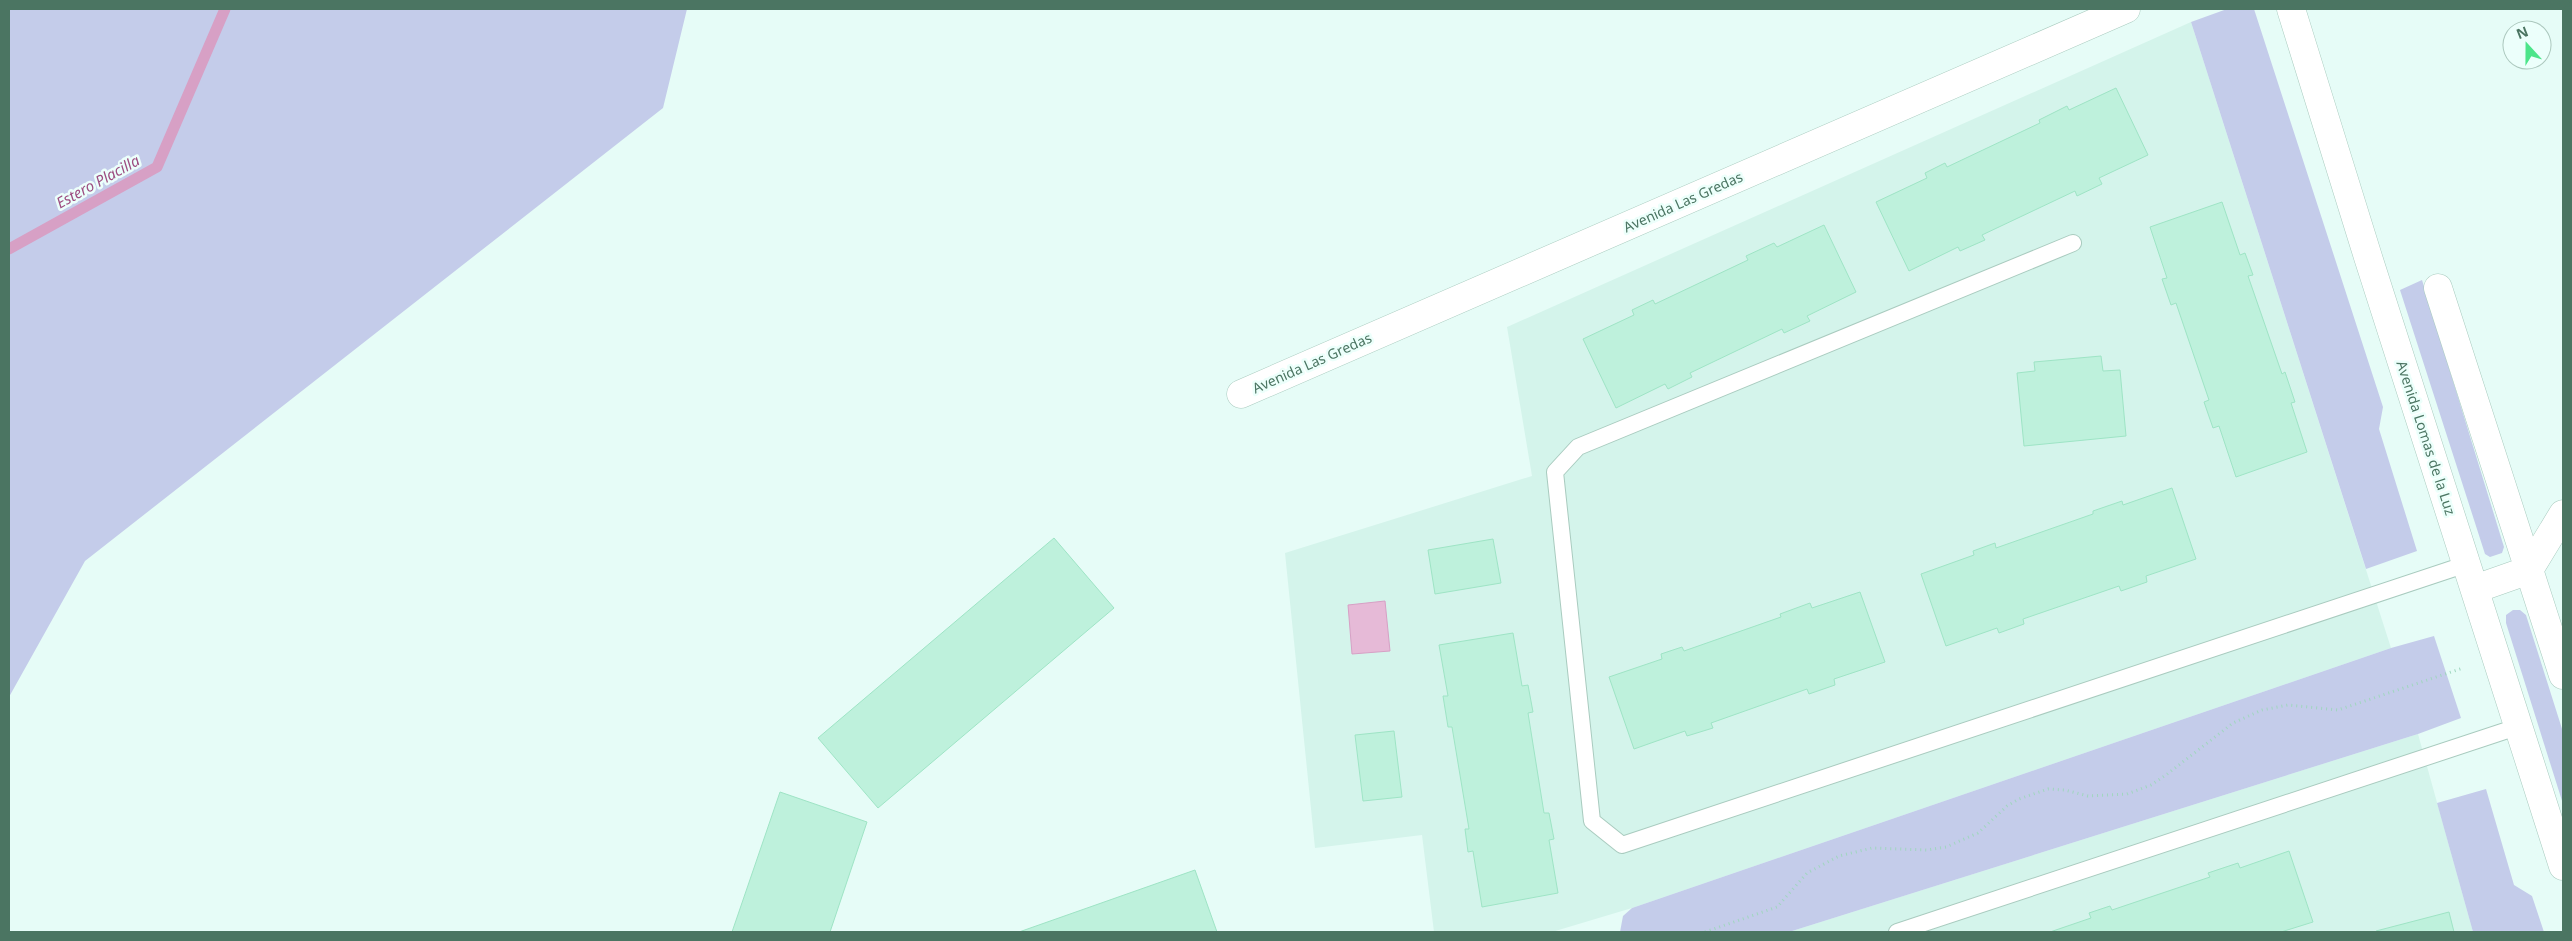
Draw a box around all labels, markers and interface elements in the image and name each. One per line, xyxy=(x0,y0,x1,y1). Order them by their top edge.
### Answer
north arrow xyxy=(2502,20,2552,70)
text: N xyxy=(2513,21,2531,43)
water label: Estero Placilla xyxy=(52,150,143,212)
street label: Avenida Las Gredas xyxy=(1620,167,1746,236)
street label: Avenida Las Gredas xyxy=(1249,328,1375,397)
street label: Avenida Lomas de la Luz xyxy=(2393,358,2461,518)

